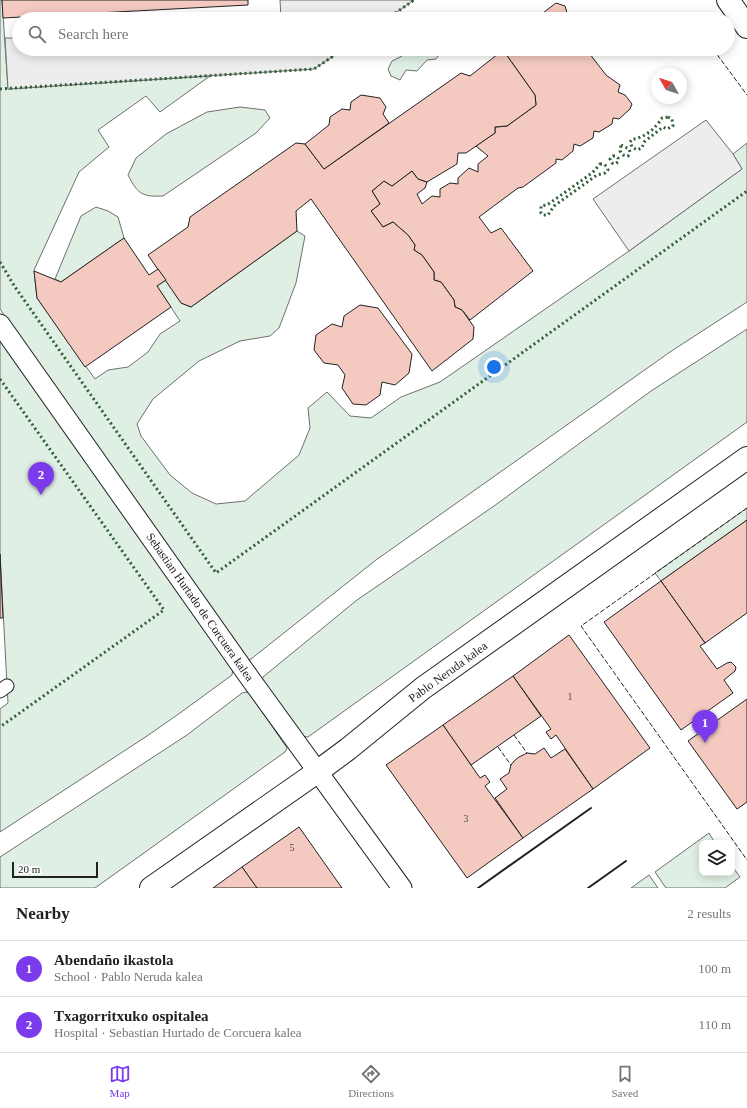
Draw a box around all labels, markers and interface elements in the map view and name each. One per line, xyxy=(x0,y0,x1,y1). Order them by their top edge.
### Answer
search box xyxy=(12,12,735,56)
icon: search xyxy=(26,23,48,45)
text: Search here xyxy=(58,26,128,42)
north arrow xyxy=(651,68,687,104)
your location xyxy=(484,357,504,377)
pin: 2 xyxy=(28,462,54,495)
street label: Sebastian Hurtado de Corcuera kalea xyxy=(143,530,257,684)
street label: Pablo Neruda kalea xyxy=(406,638,491,705)
house number: 1 xyxy=(568,691,573,702)
pin: 1 xyxy=(692,710,718,743)
house number: 3 xyxy=(464,813,469,824)
map controls xyxy=(699,840,735,876)
button: layers xyxy=(699,840,735,876)
house number: 5 xyxy=(290,842,295,853)
scale bar xyxy=(12,860,98,879)
text: 20 m xyxy=(18,863,40,875)
text: Nearby xyxy=(16,904,70,923)
text: 2 results xyxy=(687,906,731,921)
text: Abendaño ikastola xyxy=(54,952,174,968)
text: 1 xyxy=(26,961,32,976)
text: 100 m xyxy=(698,961,731,976)
text: School · Pablo Neruda kalea xyxy=(54,969,203,984)
text: Txagorritxuko ospitalea xyxy=(54,1008,209,1024)
text: 2 xyxy=(26,1017,32,1032)
text: 110 m xyxy=(699,1017,731,1032)
text: Hospital · Sebastian Hurtado de Corcuera kalea xyxy=(54,1025,302,1040)
tab: Map xyxy=(109,1063,131,1099)
tab: Directions xyxy=(348,1063,394,1099)
tab: Saved xyxy=(611,1063,638,1099)

